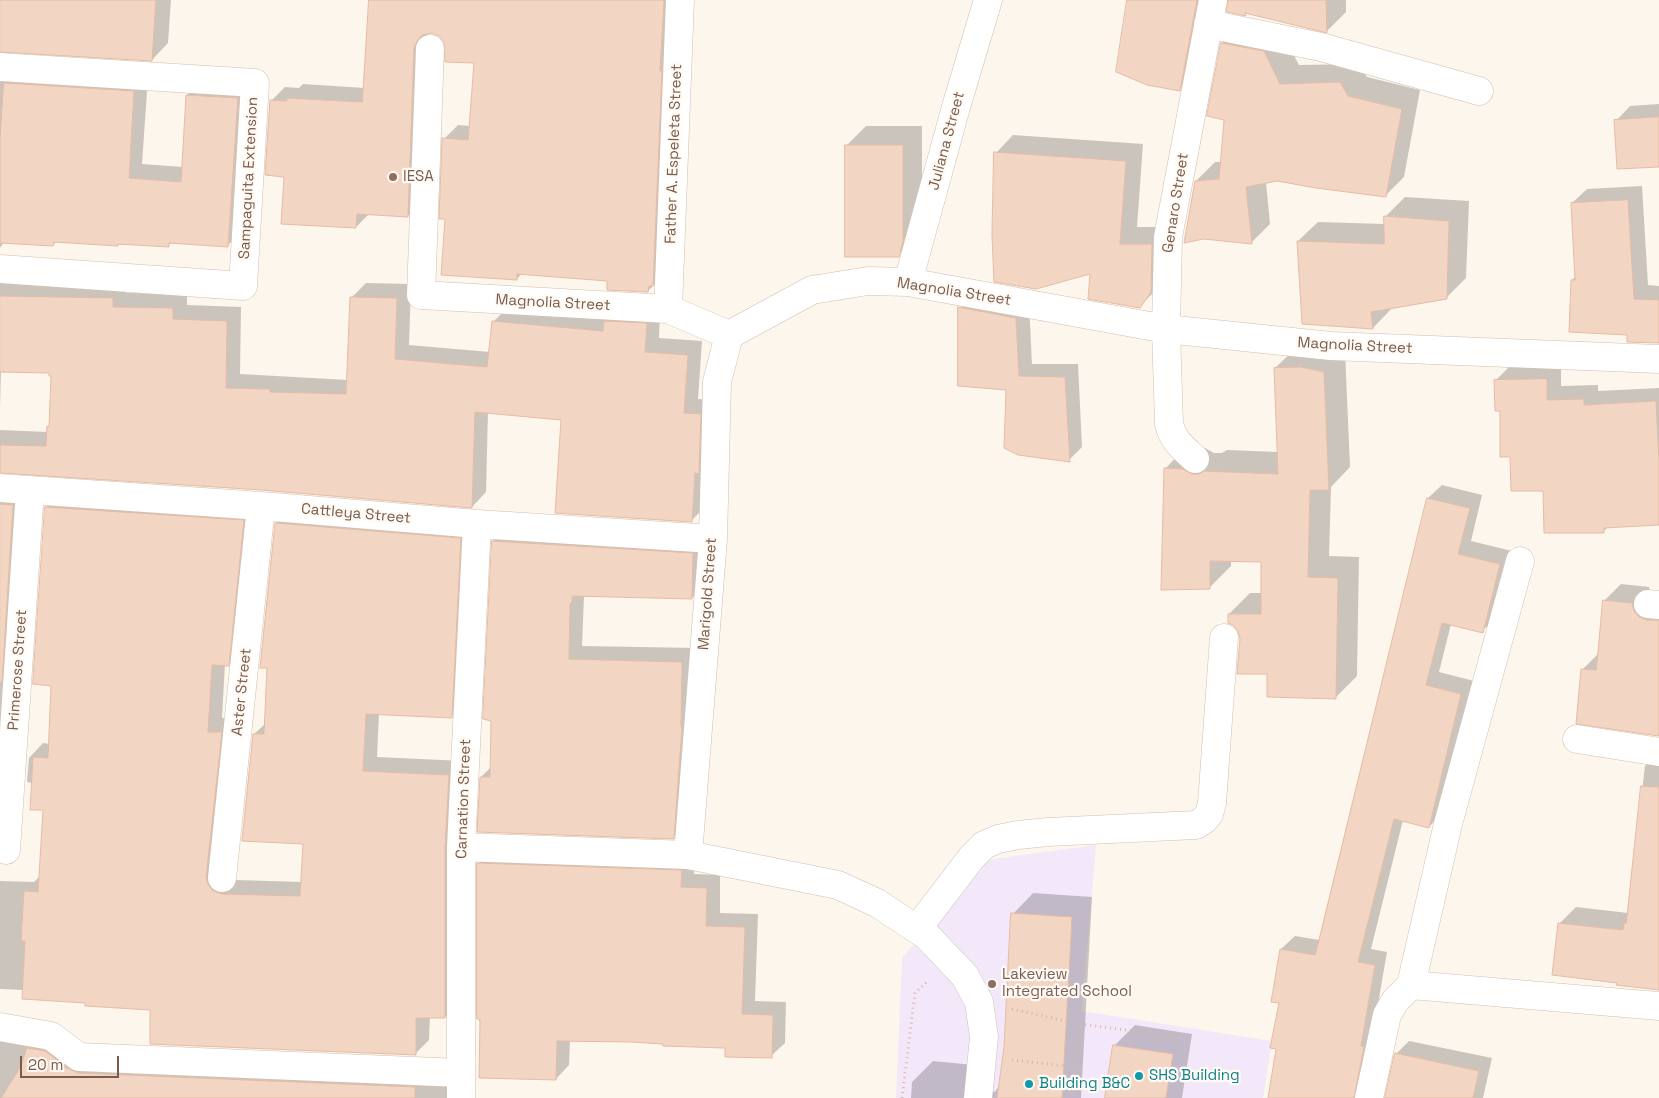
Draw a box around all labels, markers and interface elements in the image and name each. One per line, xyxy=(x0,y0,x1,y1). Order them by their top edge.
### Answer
street label: Father A. Espeleta Street xyxy=(662,64,686,244)
street label: Juliana Street xyxy=(925,90,969,192)
street label: Sampaguita Extension xyxy=(236,96,262,260)
street label: Genaro Street xyxy=(1159,152,1193,254)
place label: IESA xyxy=(403,168,434,186)
marker: IESA xyxy=(387,171,399,183)
street label: Magnolia Street xyxy=(896,274,1012,310)
street label: Magnolia Street xyxy=(495,291,611,315)
street label: Magnolia Street xyxy=(1297,334,1413,358)
street label: Cattleya Street xyxy=(300,500,412,528)
street label: Marigold Street xyxy=(695,537,721,651)
street label: Primerose Street xyxy=(5,609,31,731)
street label: Aster Street xyxy=(228,647,256,737)
street label: Carnation Street xyxy=(453,739,475,859)
place label: Lakeview Integrated School xyxy=(1002,966,1132,1001)
marker: Lakeview Integrated School xyxy=(986,978,998,990)
scale bar xyxy=(22,1046,121,1078)
text: 20 m xyxy=(28,1055,63,1074)
place label: SHS Building xyxy=(1149,1067,1240,1085)
marker: SHS Building xyxy=(1133,1070,1145,1082)
place label: Building B&C xyxy=(1039,1075,1130,1093)
marker: Building B&C xyxy=(1023,1078,1035,1090)

